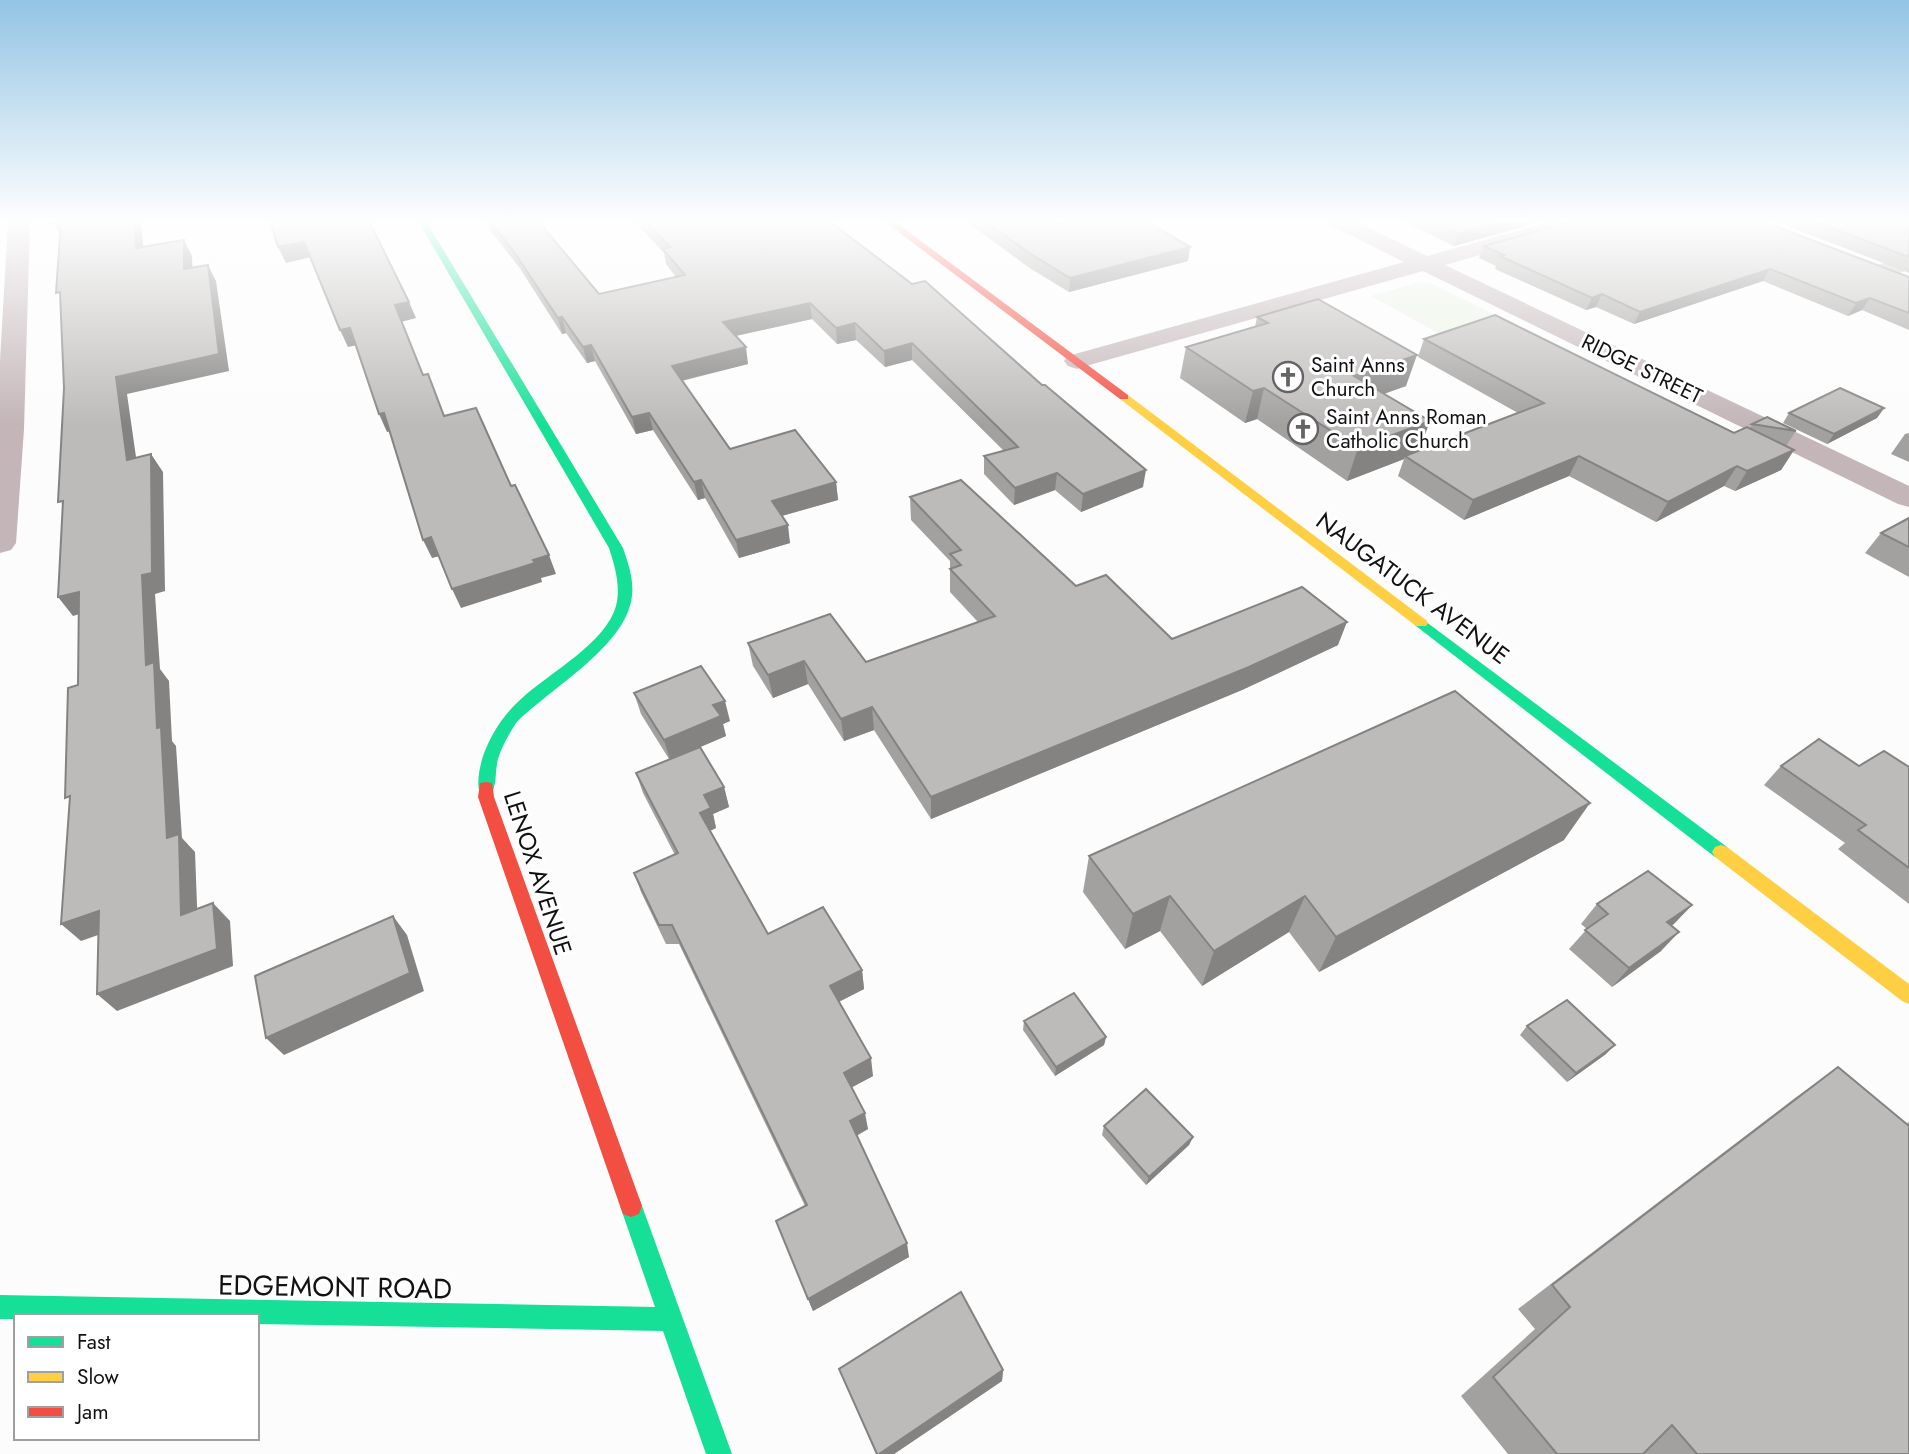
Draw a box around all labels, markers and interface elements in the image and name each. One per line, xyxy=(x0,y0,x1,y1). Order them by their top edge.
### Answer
street label: RIDGE STREET xyxy=(1576,327,1708,411)
place label: Saint Anns Church xyxy=(1311,350,1405,404)
church icon: Saint Anns Church xyxy=(1271,360,1305,394)
place label: Saint Anns Roman Catholic Church xyxy=(1326,402,1487,456)
church icon: Saint Anns Roman Catholic Church xyxy=(1286,412,1320,446)
street label: NAUGATUCK AVENUE xyxy=(1309,504,1517,672)
street label: LENOX AVENUE xyxy=(495,786,581,960)
street label: EDGEMONT ROAD xyxy=(218,1264,452,1310)
legend xyxy=(14,1314,259,1440)
text: Fast xyxy=(77,1327,110,1357)
text: Slow xyxy=(77,1362,119,1392)
text: Jam xyxy=(74,1397,109,1427)

